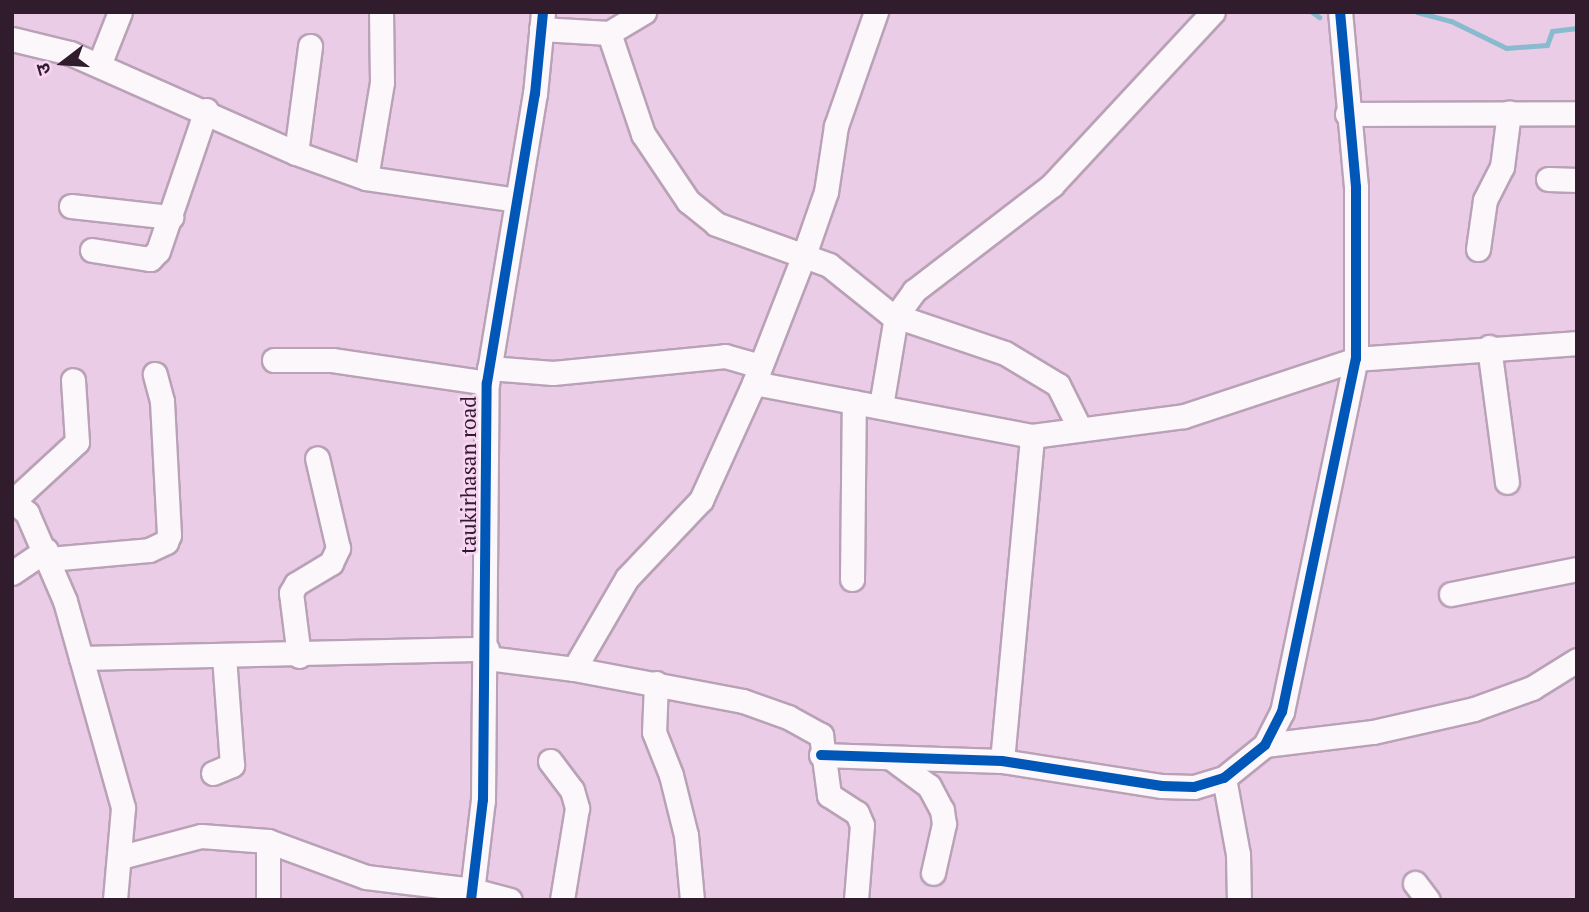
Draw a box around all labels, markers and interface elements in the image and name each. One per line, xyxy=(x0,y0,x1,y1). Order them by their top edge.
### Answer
north arrow xyxy=(28,28,98,98)
text: उ xyxy=(29,60,56,78)
street label: taukirhasan road xyxy=(455,396,481,554)

